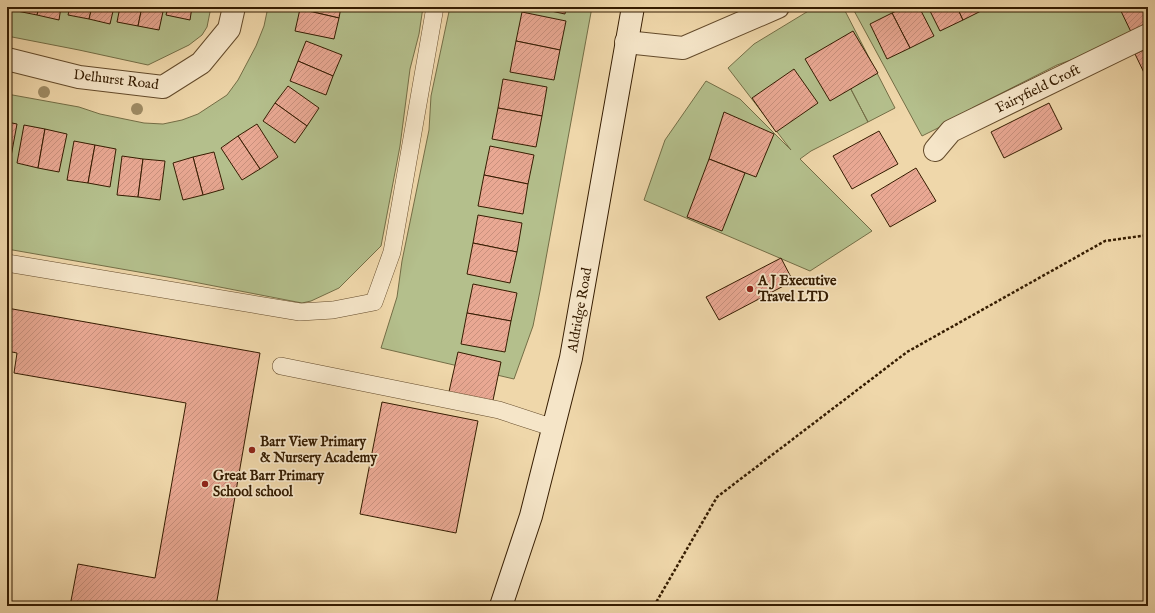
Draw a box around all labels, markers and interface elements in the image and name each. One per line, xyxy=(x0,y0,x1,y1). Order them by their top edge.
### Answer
street label: Fairyfield Croft xyxy=(993,61,1083,117)
street label: Delhurst Road xyxy=(72,66,160,94)
street label: Aldridge Road xyxy=(564,266,596,355)
place label: A J Executive Travel LTD xyxy=(757,272,837,306)
marker: A J Executive Travel LTD xyxy=(745,284,755,294)
place label: Barr View Primary & Nursery Academy xyxy=(260,433,378,467)
marker: Barr View Primary & Nursery Academy xyxy=(247,445,257,455)
place label: Great Barr Primary School school xyxy=(213,467,325,501)
marker: Great Barr Primary School school xyxy=(200,479,210,489)

